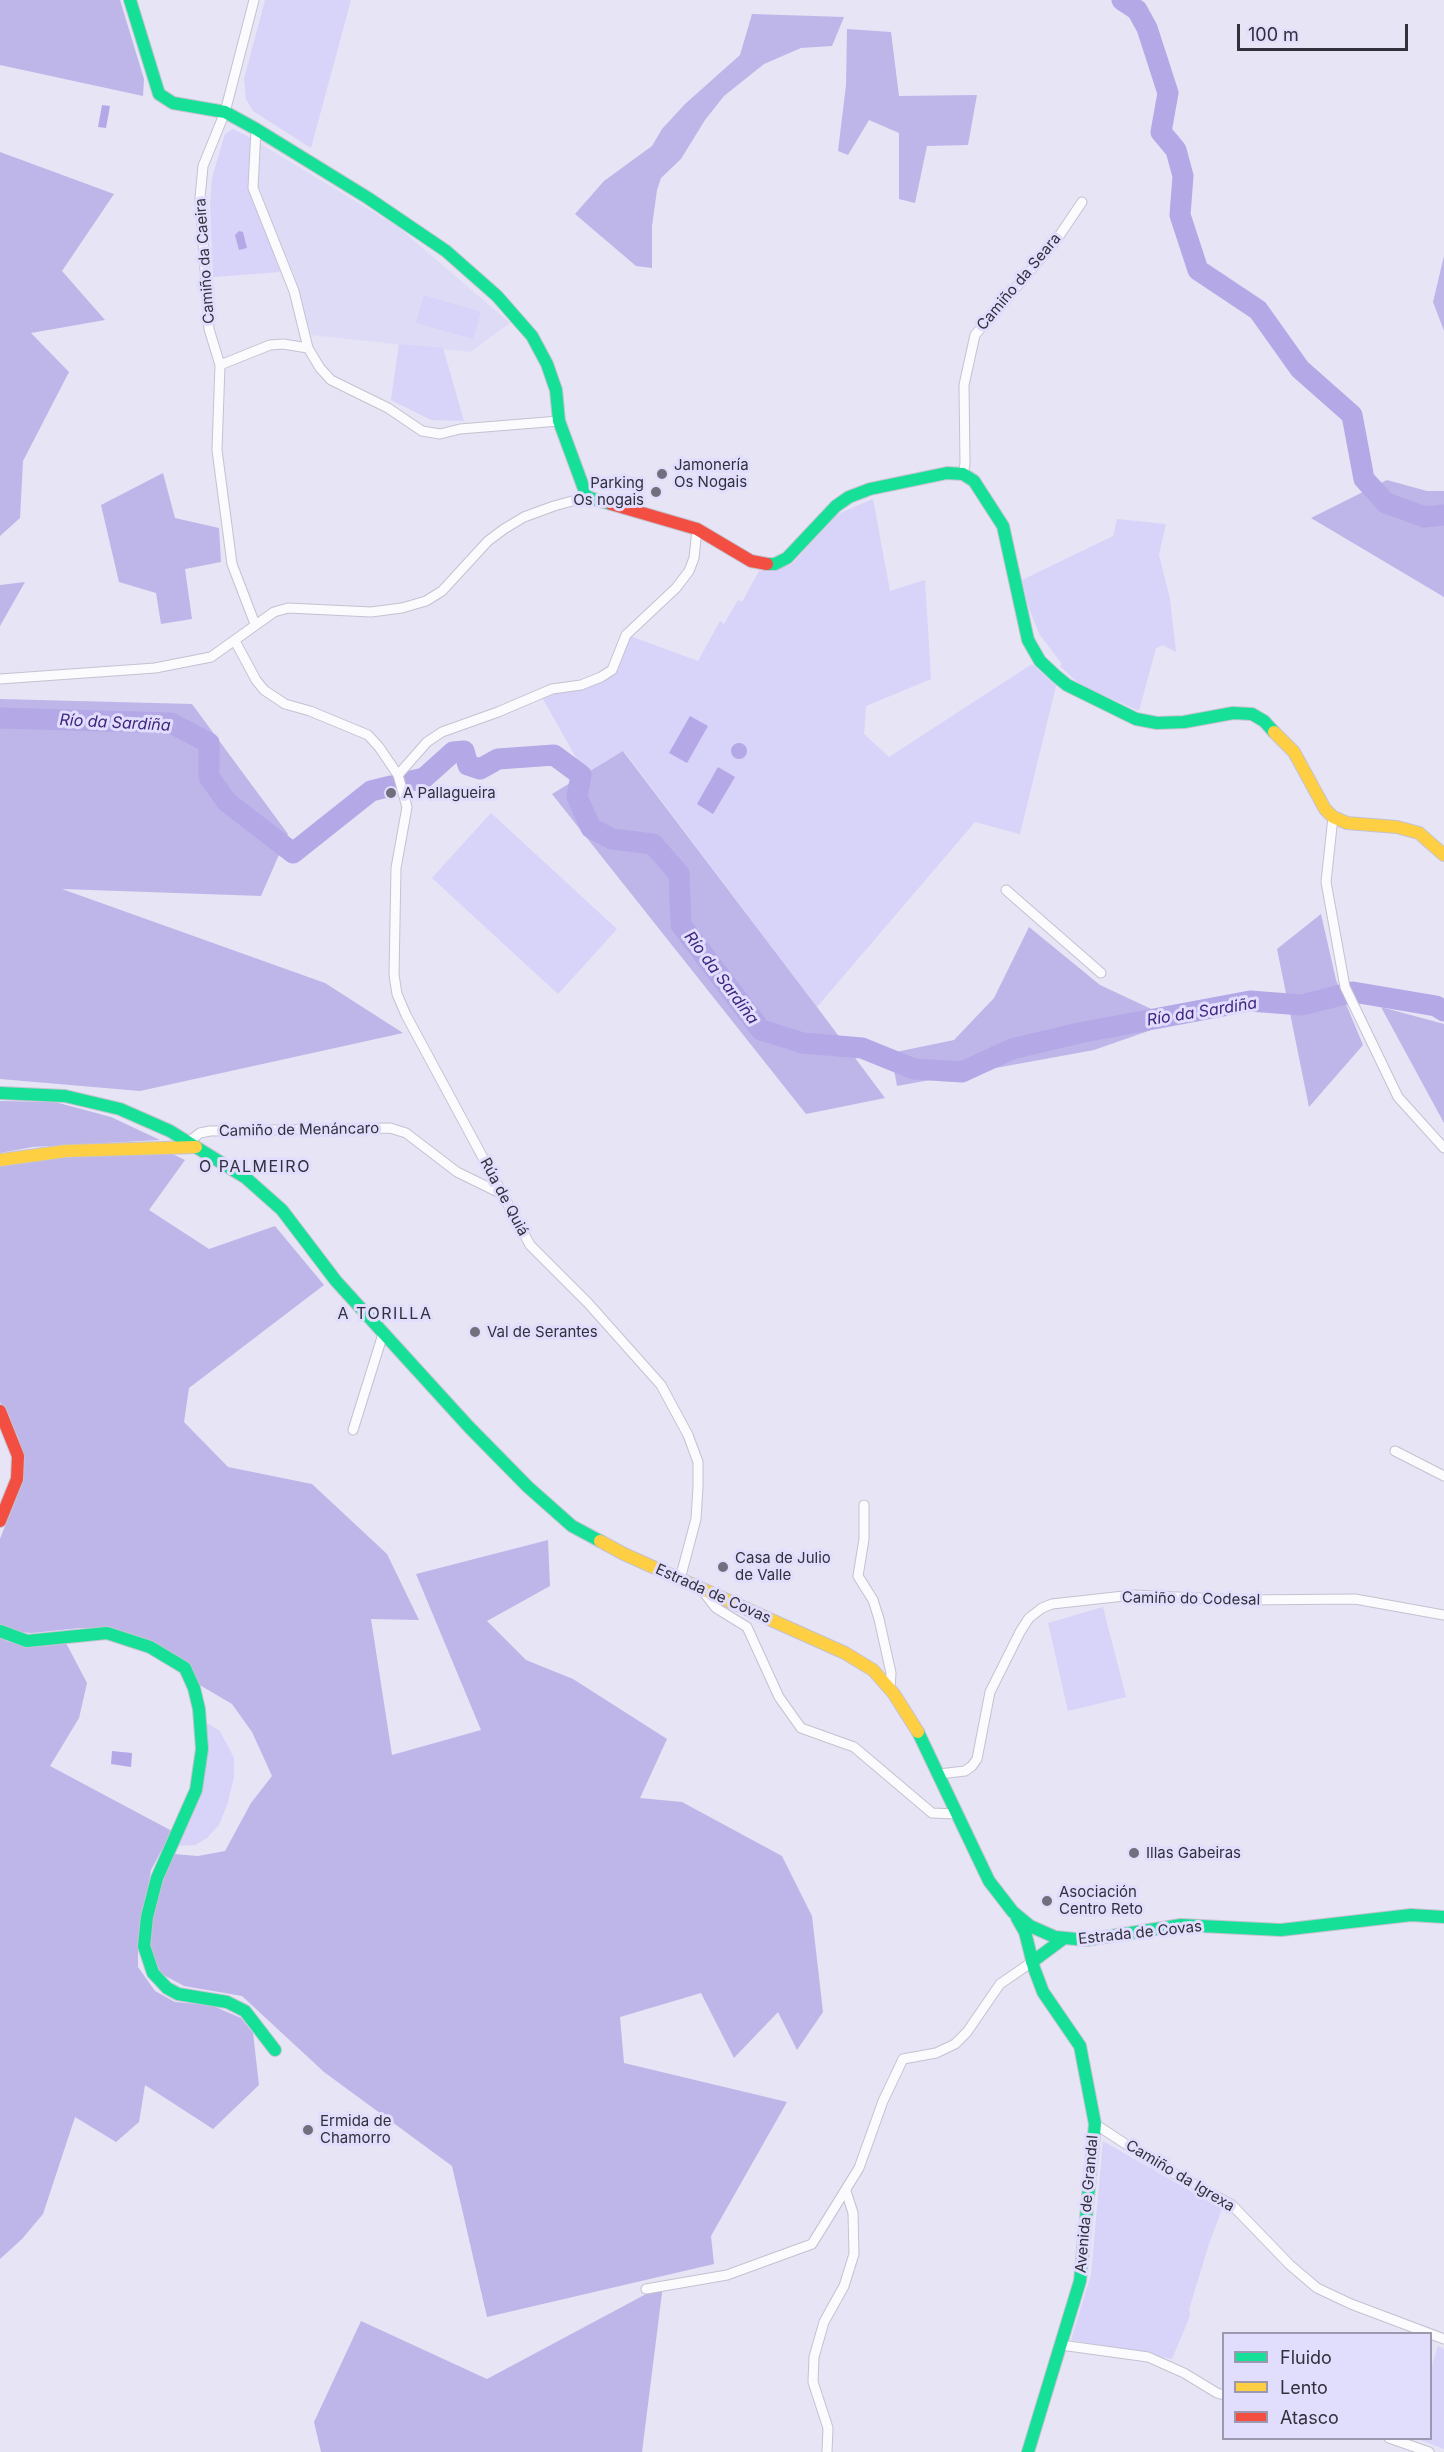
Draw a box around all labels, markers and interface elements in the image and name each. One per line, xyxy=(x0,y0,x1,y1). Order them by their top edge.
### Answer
scale bar xyxy=(1240,12,1411,50)
text: 100 m xyxy=(1248,24,1299,45)
street label: Camiño da Caeira xyxy=(192,198,218,324)
street label: Camiño da Seara xyxy=(973,230,1065,334)
place label: Jamonería Os Nogais xyxy=(674,456,749,491)
marker: Jamonería Os Nogais xyxy=(655,467,669,481)
place label: Parking Os nogais xyxy=(573,474,644,509)
marker: Parking Os nogais xyxy=(649,485,663,499)
water label: Río da Sardiña xyxy=(59,711,171,735)
place label: A Pallagueira xyxy=(403,784,496,802)
marker: A Pallagueira xyxy=(384,786,398,800)
water label: Río da Sardiña xyxy=(680,928,762,1028)
water label: Río da Sardiña xyxy=(1146,994,1258,1030)
street label: Camiño de Menáncaro xyxy=(219,1120,379,1140)
street label: Rúa de Quiá xyxy=(476,1155,532,1239)
district label: O PALMEIRO xyxy=(199,1157,311,1177)
district label: A TORILLA xyxy=(338,1304,432,1324)
place label: Val de Serantes xyxy=(487,1323,598,1341)
marker: Val de Serantes xyxy=(468,1325,482,1339)
place label: Casa de Julio de Valle xyxy=(735,1549,831,1584)
marker: Casa de Julio de Valle xyxy=(716,1560,730,1574)
street label: Estrada de Covas xyxy=(653,1561,773,1627)
street label: Camiño do Codesal xyxy=(1122,1589,1260,1609)
place label: Illas Gabeiras xyxy=(1146,1844,1241,1862)
marker: Illas Gabeiras xyxy=(1127,1846,1141,1860)
place label: Asociación Centro Reto xyxy=(1059,1883,1143,1918)
marker: Asociación Centro Reto xyxy=(1040,1894,1054,1908)
street label: Estrada de Covas xyxy=(1077,1918,1203,1948)
place label: Ermida de Chamorro xyxy=(320,2112,391,2147)
marker: Ermida de Chamorro xyxy=(301,2123,315,2137)
street label: Avenida de Grandal xyxy=(1072,2134,1102,2274)
street label: Camiño da Igrexa xyxy=(1122,2136,1238,2216)
legend xyxy=(1222,2332,1432,2440)
text: Fluido xyxy=(1280,2347,1332,2368)
text: Lento xyxy=(1280,2377,1328,2398)
text: Atasco xyxy=(1280,2407,1339,2428)

